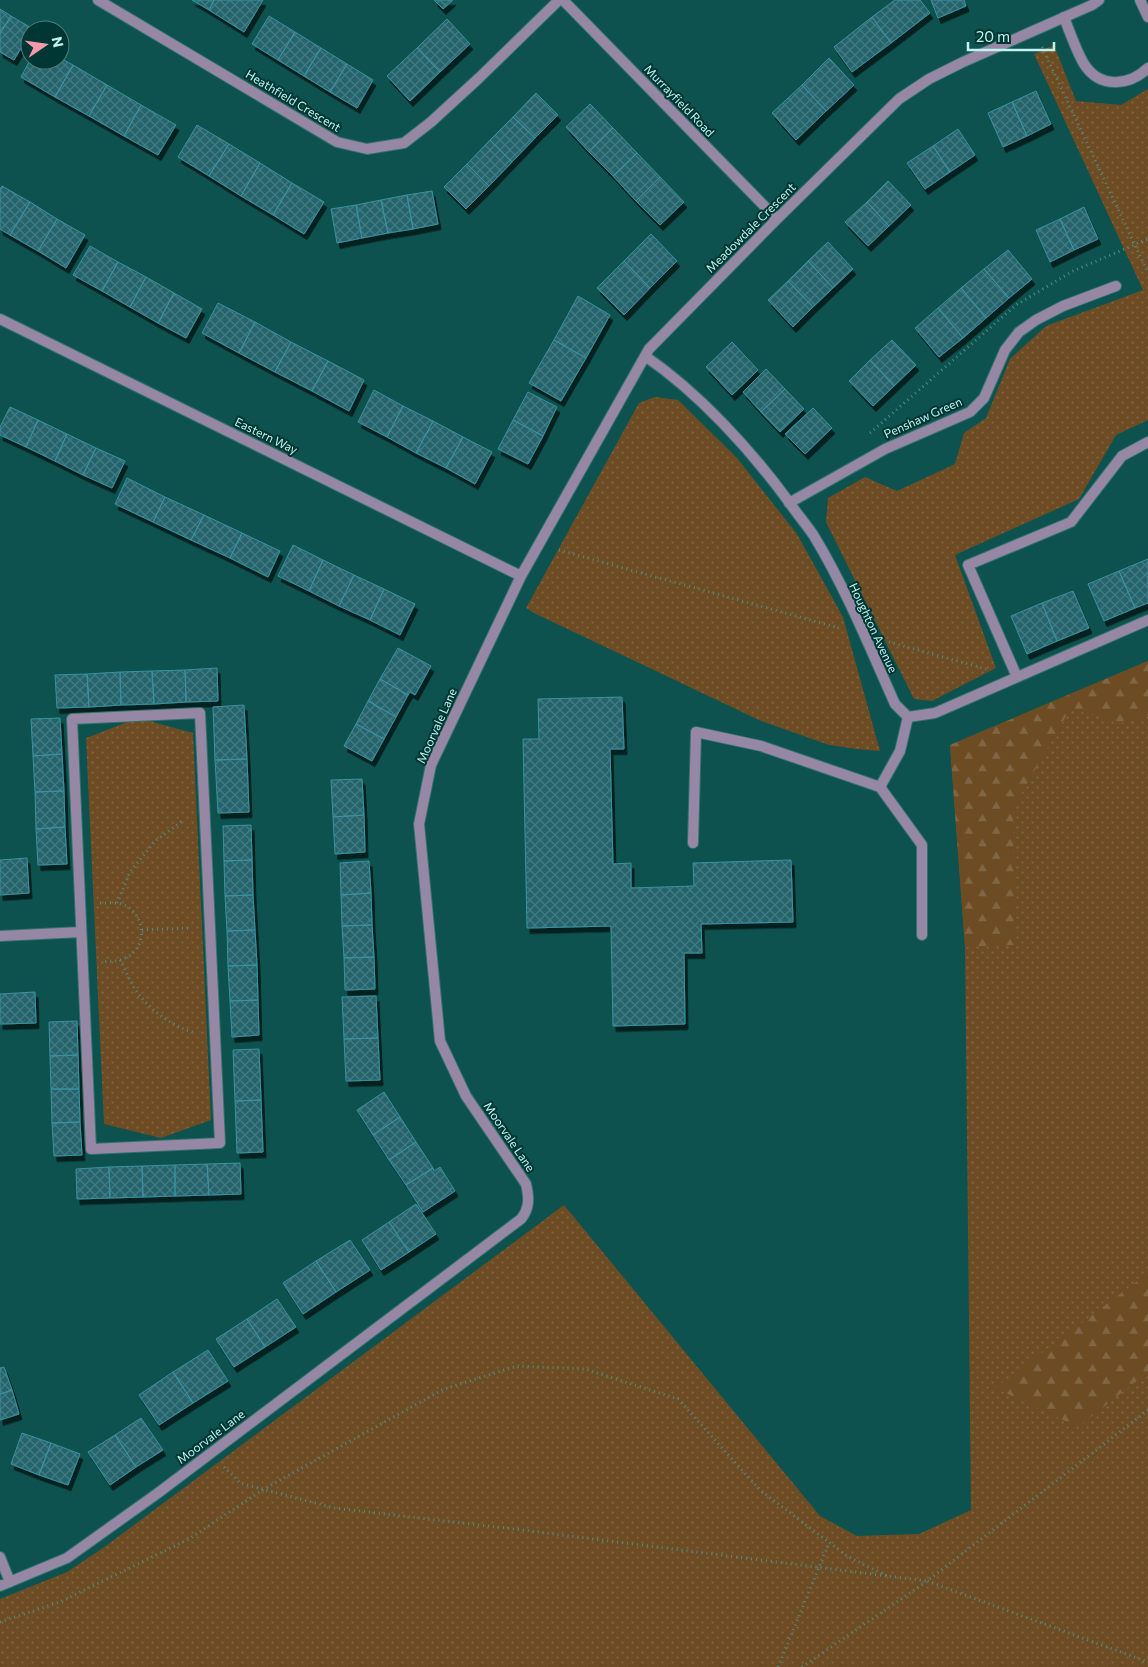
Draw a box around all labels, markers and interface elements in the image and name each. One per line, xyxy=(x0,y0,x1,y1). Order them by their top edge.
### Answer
north arrow xyxy=(20,20,70,70)
scale bar xyxy=(968,20,1054,52)
text: 20 m xyxy=(976,27,1010,45)
text: N xyxy=(49,35,68,49)
street label: Murrayfield Road xyxy=(642,61,718,139)
street label: Heathfield Crescent xyxy=(243,66,344,134)
street label: Meadowdale Crescent xyxy=(703,180,798,275)
street label: Penshaw Green xyxy=(881,394,964,441)
street label: Eastern Way xyxy=(233,414,300,456)
street label: Houghton Avenue xyxy=(847,580,901,675)
street label: Moorvale Lane xyxy=(413,686,459,765)
street label: Moorvale Lane xyxy=(481,1099,538,1174)
street label: Moorvale Lane xyxy=(174,1406,247,1466)

